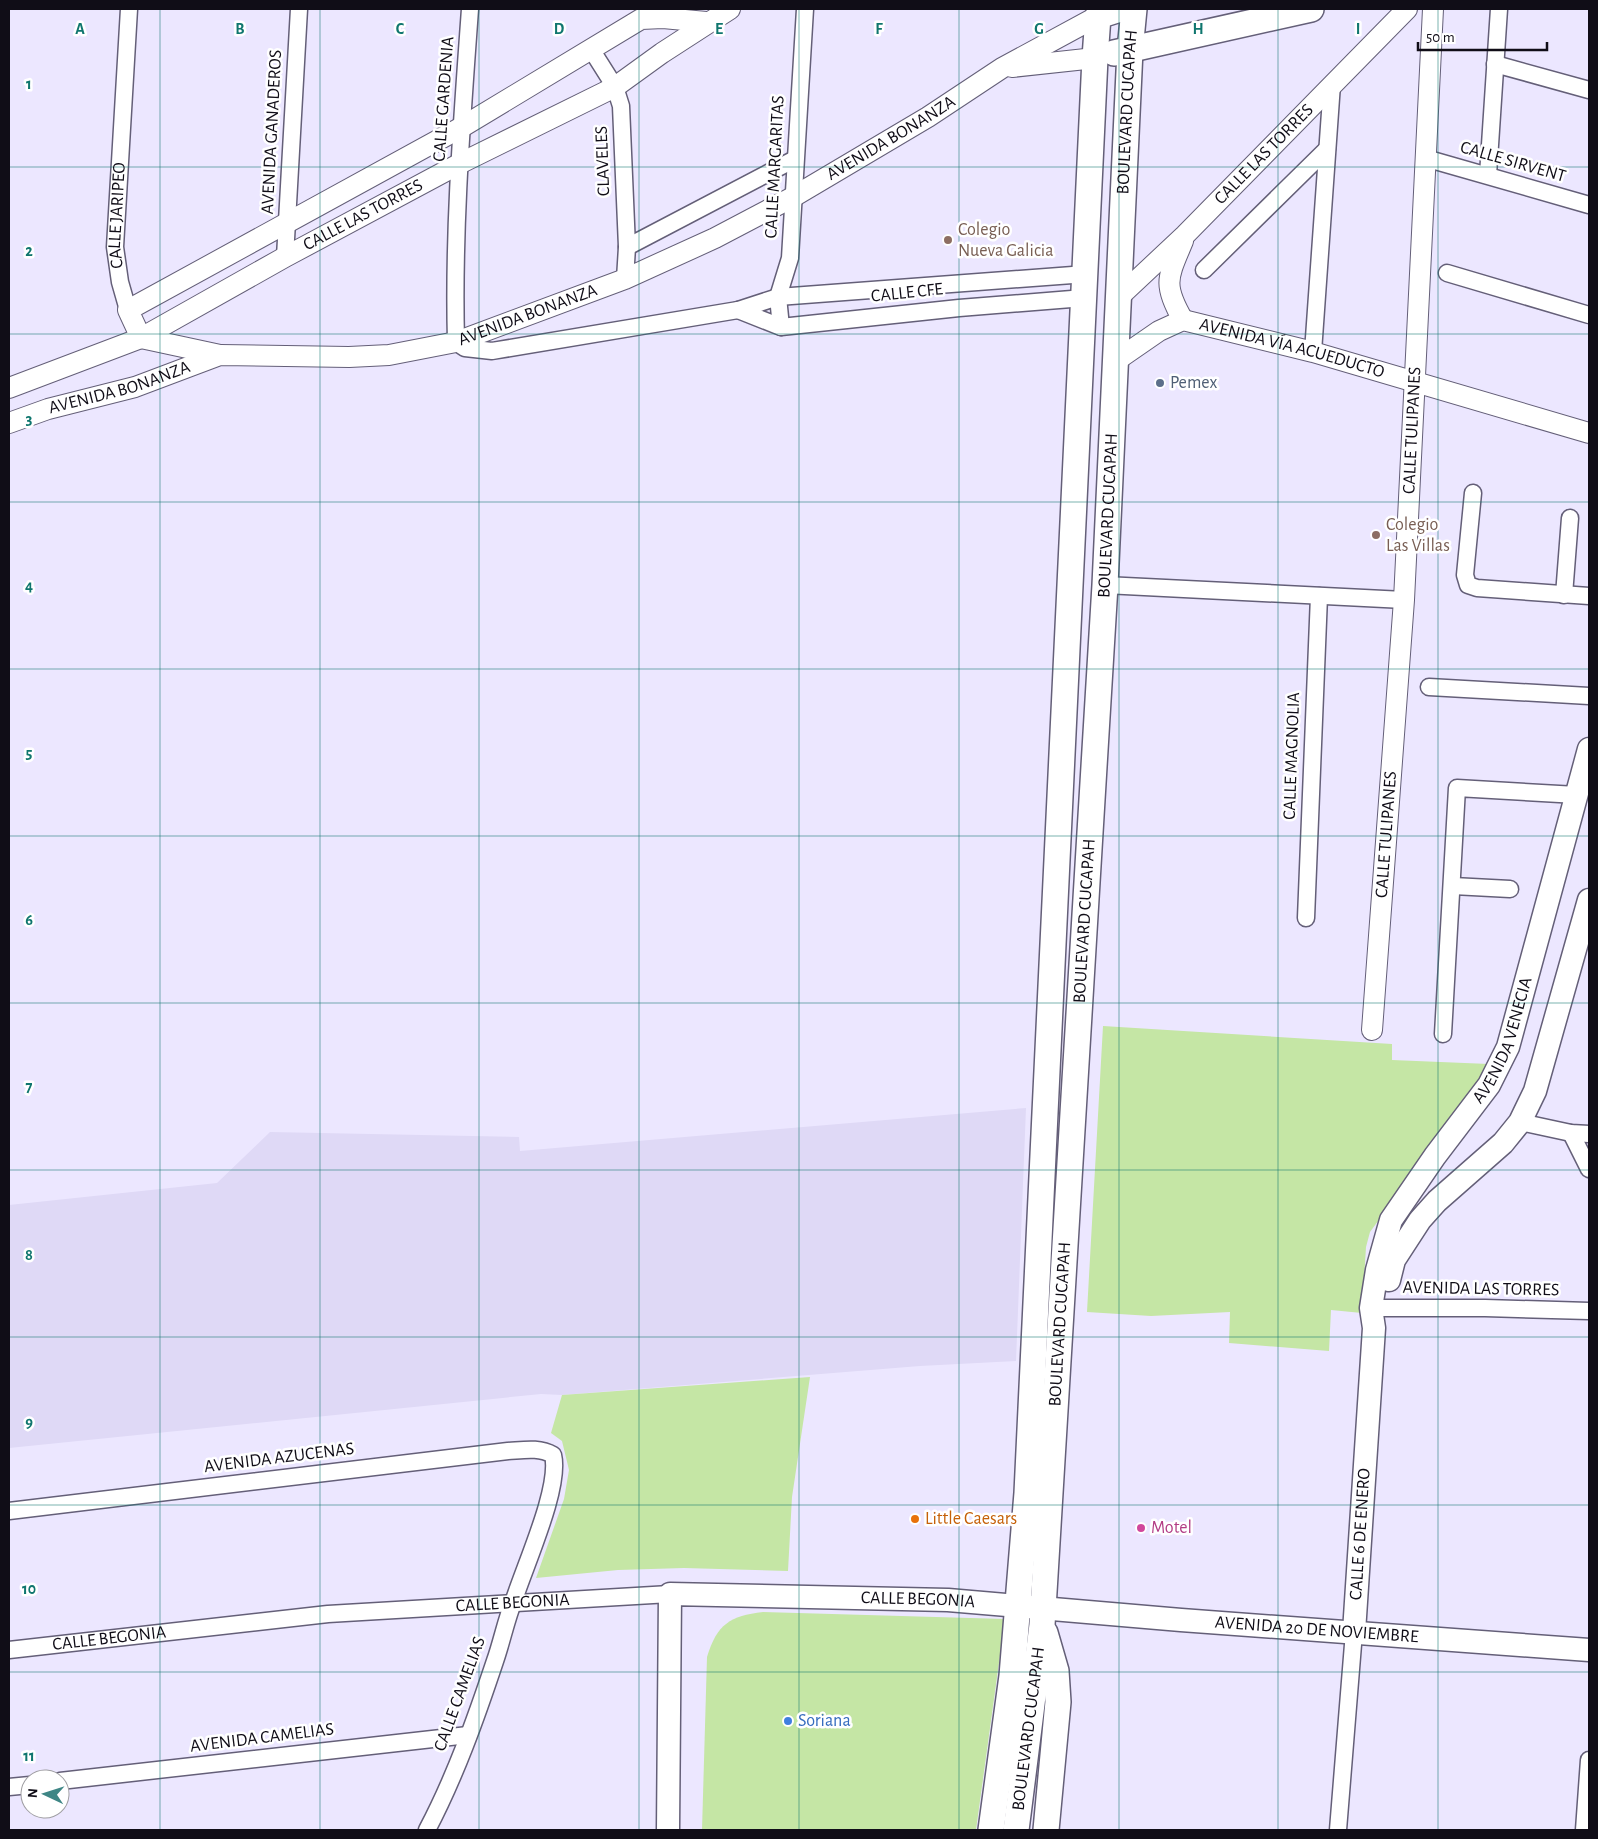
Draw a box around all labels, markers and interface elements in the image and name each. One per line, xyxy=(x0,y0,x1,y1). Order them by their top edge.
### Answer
scale bar xyxy=(1418,20,1547,52)
text: A xyxy=(75,21,85,37)
text: B xyxy=(235,21,245,37)
text: C xyxy=(396,21,405,37)
text: D xyxy=(554,21,565,37)
text: E xyxy=(715,21,723,37)
text: F xyxy=(875,21,883,37)
text: G xyxy=(1034,21,1044,37)
text: H xyxy=(1192,21,1204,37)
text: I xyxy=(1356,21,1360,37)
street label: BOULEVARD CUCAPAH xyxy=(1114,29,1141,195)
text: 50 m xyxy=(1426,30,1455,45)
street label: CALLE GARDENIA xyxy=(431,35,457,162)
street label: AVENIDA GANADEROS xyxy=(259,49,285,215)
text: 1 xyxy=(26,76,32,92)
street label: AVENIDA BONANZA xyxy=(824,92,959,184)
street label: CALLE MARGARITAS xyxy=(762,95,788,239)
street label: CALLE LAS TORRES xyxy=(1211,101,1317,208)
street label: CLAVELES xyxy=(593,126,613,196)
street label: CALLE SIRVENT xyxy=(1458,138,1568,186)
street label: CALLE JARIPEO xyxy=(106,162,129,270)
street label: CALLE LAS TORRES xyxy=(300,176,426,254)
place label: Colegio Nueva Galicia xyxy=(958,221,1054,260)
marker: Colegio Nueva Galicia xyxy=(942,234,954,246)
text: 2 xyxy=(25,243,33,259)
street label: CALLE CFE xyxy=(870,280,944,306)
street label: AVENIDA BONANZA xyxy=(456,281,600,349)
street label: AVENIDA VÍA ACUEDUCTO xyxy=(1198,315,1386,381)
street label: AVENIDA BONANZA xyxy=(47,358,193,417)
street label: CALLE TULIPANES xyxy=(1400,366,1424,494)
place label: Pemex xyxy=(1170,374,1218,392)
marker: Pemex xyxy=(1154,377,1166,389)
text: 3 xyxy=(26,411,33,427)
street label: BOULEVARD CUCAPAH xyxy=(1095,433,1121,599)
place label: Colegio Las Villas xyxy=(1386,516,1450,555)
marker: Colegio Las Villas xyxy=(1370,529,1382,541)
text: 4 xyxy=(25,578,33,594)
street label: CALLE MAGNOLIA xyxy=(1281,691,1303,820)
text: 5 xyxy=(26,745,33,761)
street label: CALLE TULIPANES xyxy=(1373,770,1400,899)
street label: BOULEVARD CUCAPAH xyxy=(1071,838,1099,1004)
text: 6 xyxy=(25,912,33,928)
street label: AVENIDA VENECIA xyxy=(1469,975,1536,1107)
text: 7 xyxy=(26,1079,33,1095)
street label: BOULEVARD CUCAPAH xyxy=(1046,1241,1074,1407)
text: 8 xyxy=(25,1247,33,1263)
street label: AVENIDA LAS TORRES xyxy=(1402,1279,1560,1299)
text: 9 xyxy=(25,1414,33,1430)
street label: AVENIDA AZUCENAS xyxy=(203,1440,355,1476)
street label: CALLE 6 DE ENERO xyxy=(1347,1468,1374,1601)
place label: Little Caesars xyxy=(925,1510,1017,1528)
marker: Little Caesars xyxy=(909,1513,921,1525)
place label: Motel xyxy=(1151,1519,1192,1537)
marker: Motel xyxy=(1135,1522,1147,1534)
text: 10 xyxy=(22,1581,36,1597)
street label: CALLE BEGONIA xyxy=(861,1589,976,1611)
street label: CALLE BEGONIA xyxy=(455,1591,571,1616)
street label: AVENIDA 20 DE NOVIEMBRE xyxy=(1214,1614,1419,1646)
street label: CALLE BEGONIA xyxy=(52,1623,168,1654)
street label: CALLE CAMELIAS xyxy=(431,1634,489,1754)
street label: BOULEVARD CUCAPAH xyxy=(1010,1646,1048,1812)
place label: Soriana xyxy=(798,1712,851,1730)
marker: Soriana xyxy=(782,1715,794,1727)
street label: AVENIDA CAMELIAS xyxy=(189,1720,335,1756)
text: 11 xyxy=(23,1748,35,1764)
north arrow xyxy=(20,1769,70,1819)
text: N xyxy=(26,1788,40,1799)

